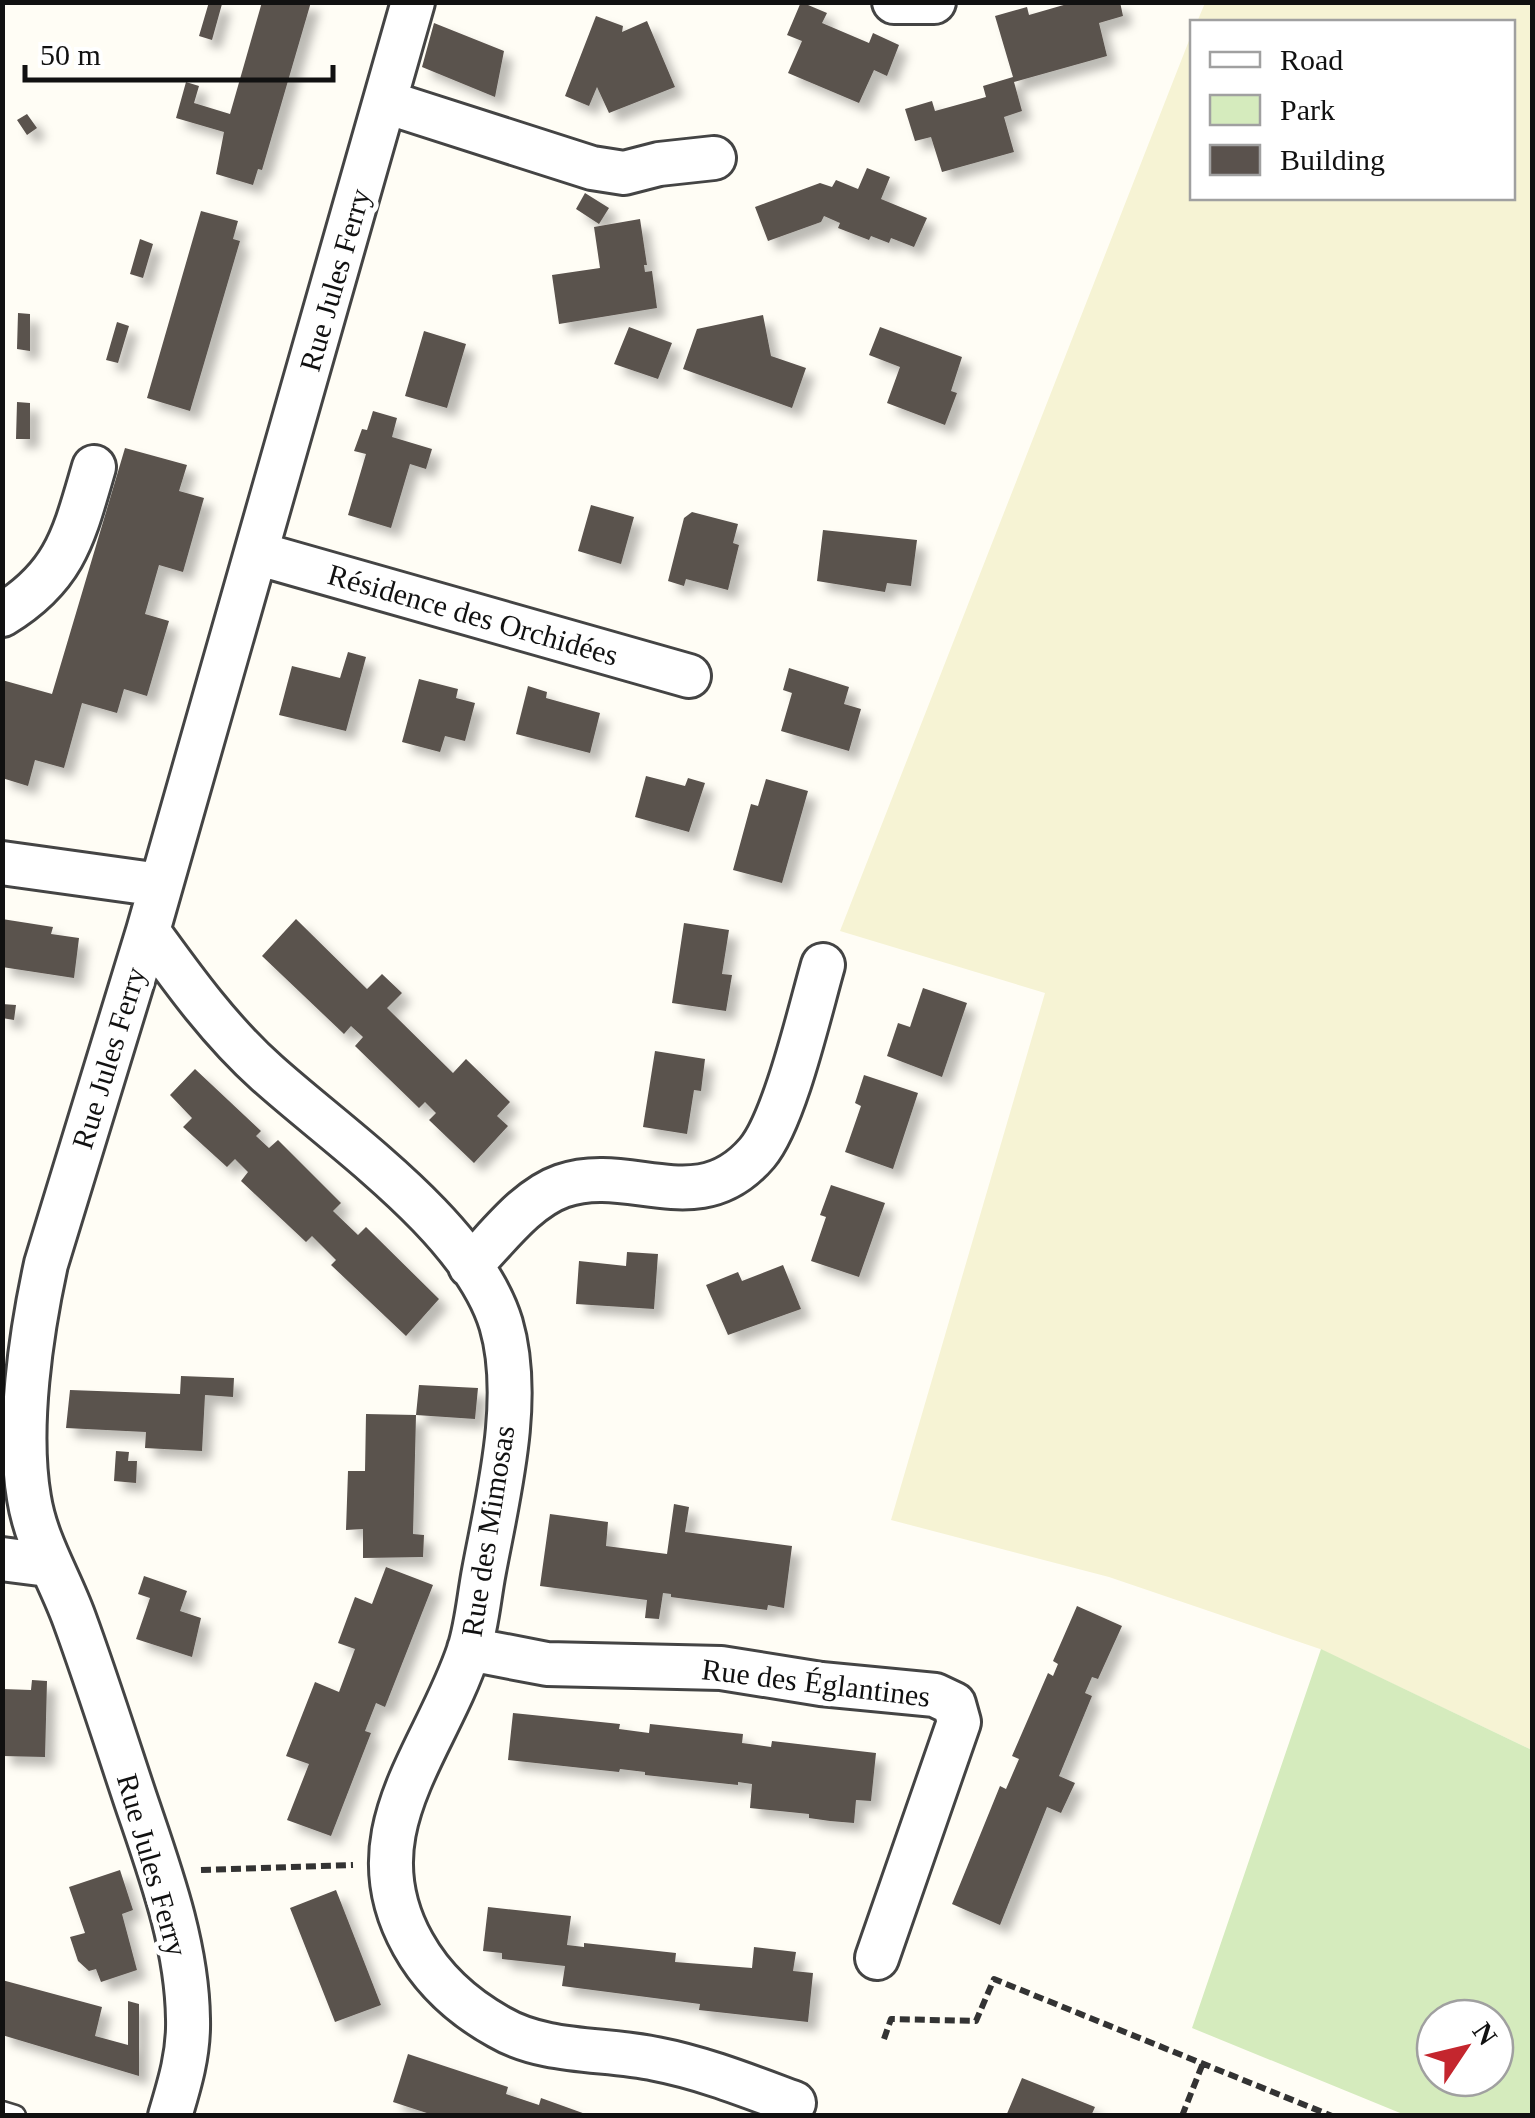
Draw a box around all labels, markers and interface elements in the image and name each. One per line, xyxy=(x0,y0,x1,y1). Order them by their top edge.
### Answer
scale bar xyxy=(25,20,332,82)
legend xyxy=(1190,20,1515,200)
text: 50 m xyxy=(40,38,101,71)
text: Road xyxy=(1280,43,1343,76)
text: Park xyxy=(1280,93,1335,126)
text: Building xyxy=(1280,143,1385,176)
street label: Rue Jules Ferry xyxy=(293,185,376,375)
street label: Résidence des Orchidées xyxy=(324,557,622,672)
street label: Rue Jules Ferry xyxy=(65,963,152,1153)
street label: Rue des Mimosas xyxy=(455,1423,520,1639)
street label: Rue des Églantines xyxy=(700,1652,932,1713)
street label: Rue Jules Ferry xyxy=(111,1770,194,1960)
north arrow xyxy=(1415,1998,1515,2098)
text: N xyxy=(1467,2017,1504,2051)

